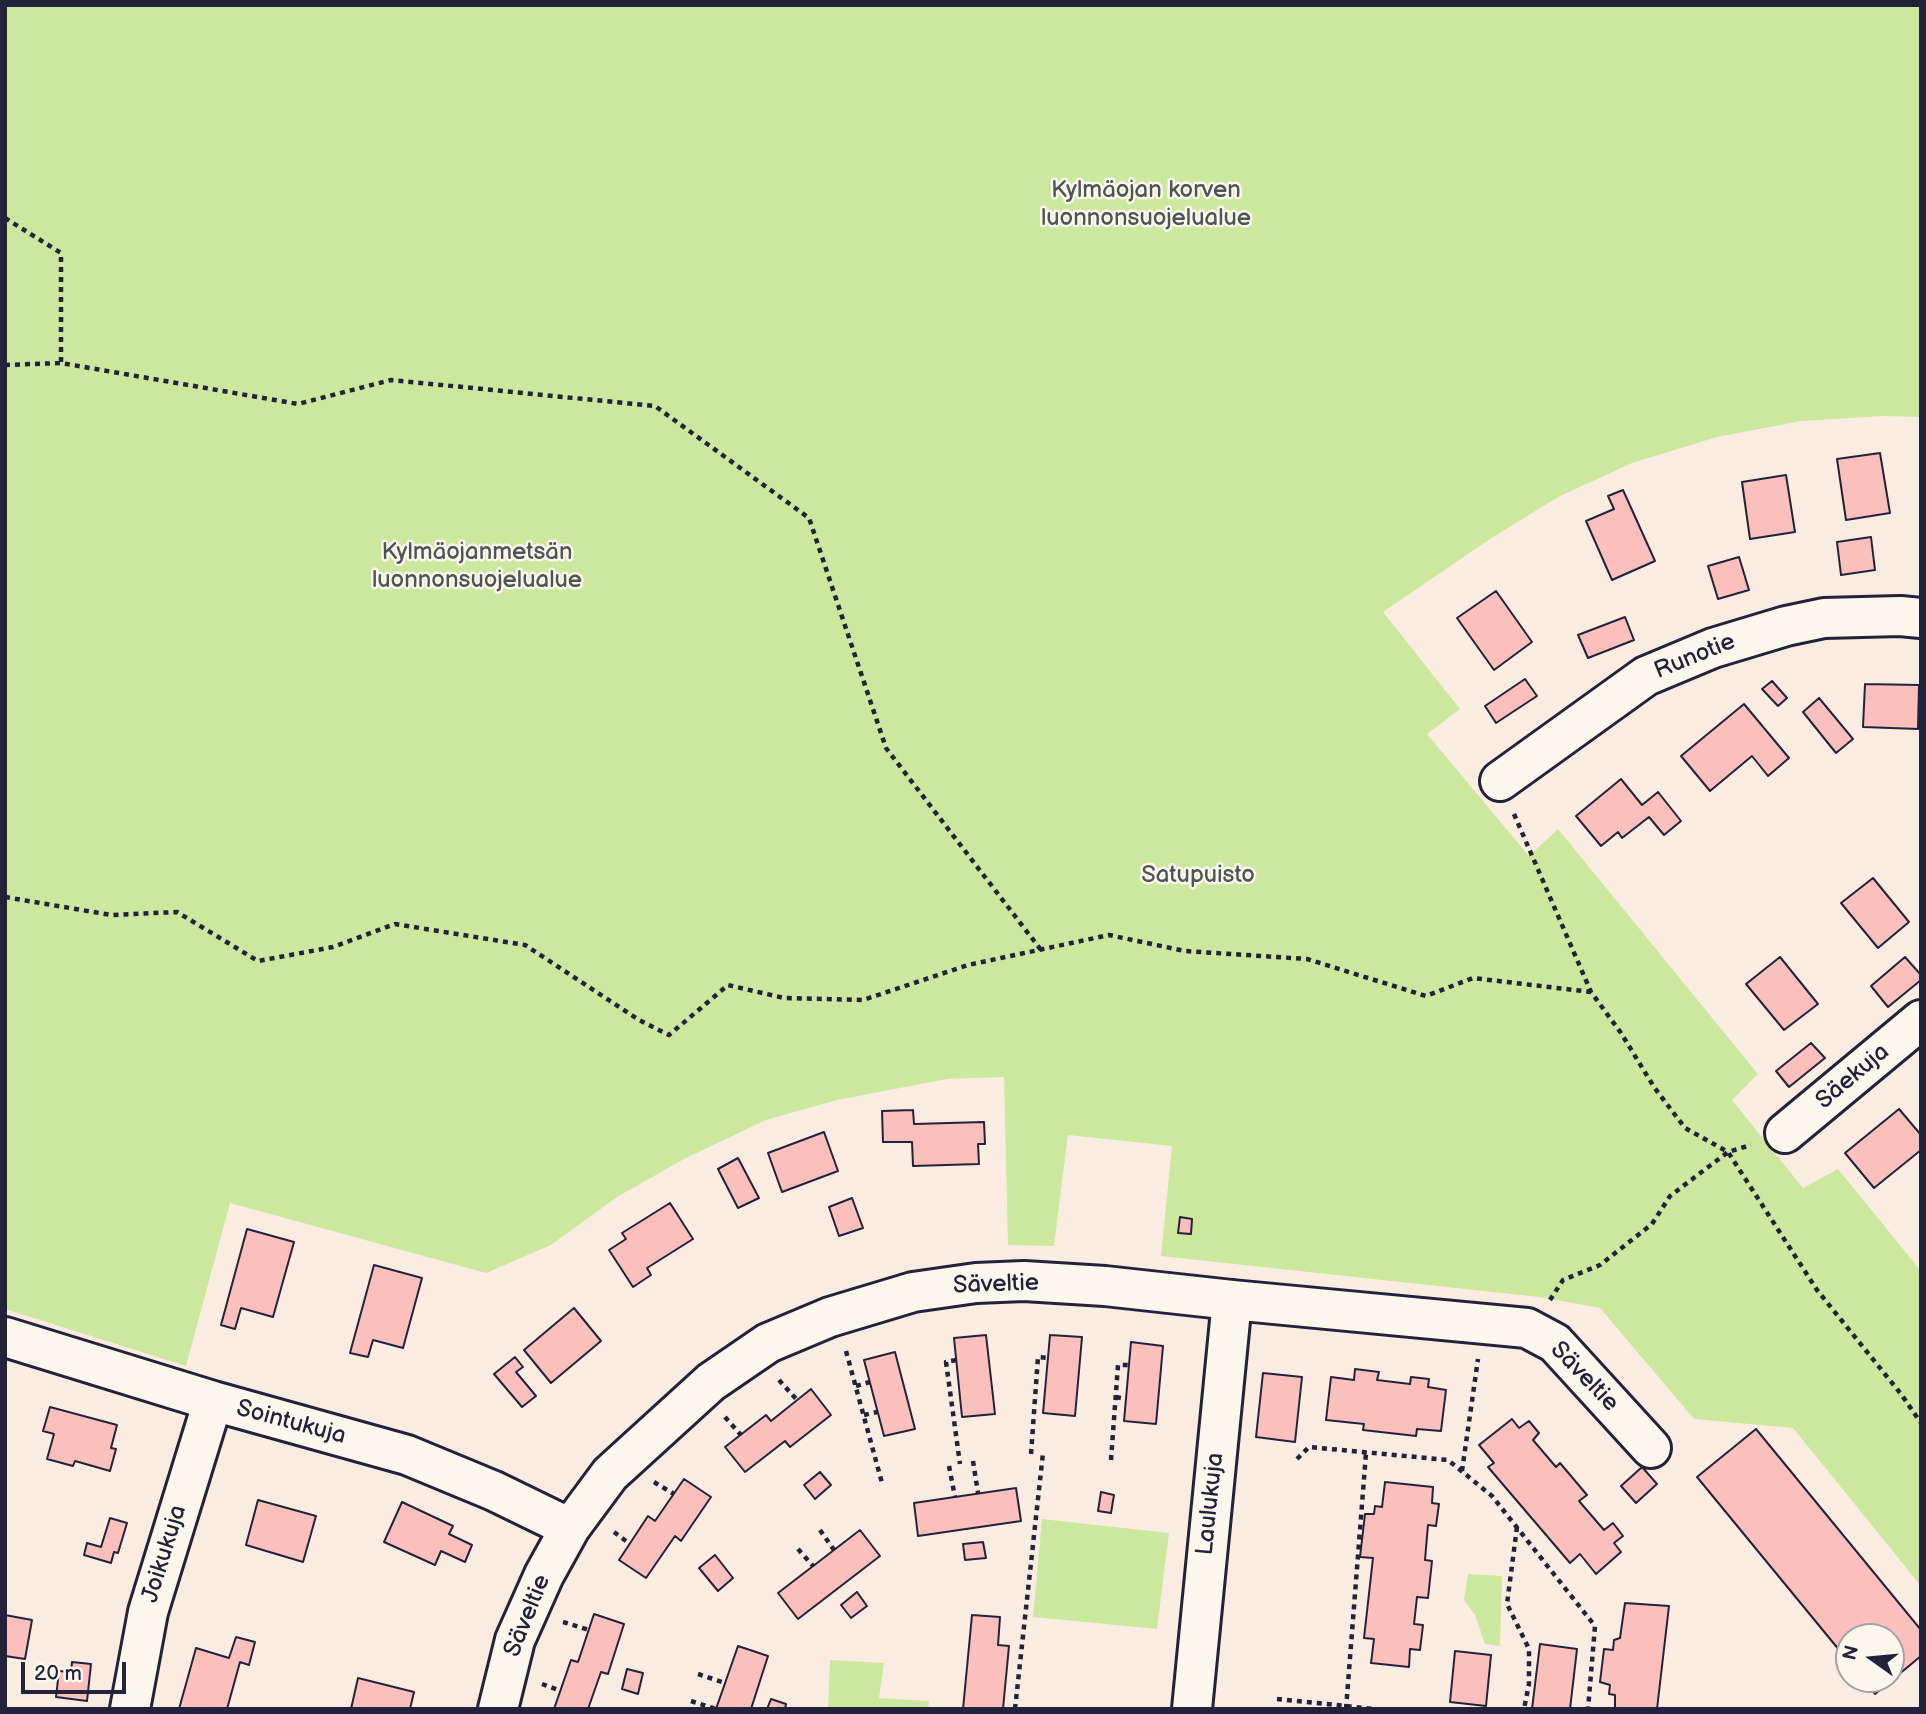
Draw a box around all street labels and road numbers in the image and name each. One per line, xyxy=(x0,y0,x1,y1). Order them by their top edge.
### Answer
street label: Runotie xyxy=(1650,628,1740,686)
street label: Säekuja xyxy=(1811,1038,1895,1116)
street label: Säveltie xyxy=(952,1269,1040,1301)
street label: Säveltie xyxy=(1544,1336,1624,1418)
street label: Sointukuja xyxy=(233,1395,349,1451)
street label: Laulukuja xyxy=(1191,1451,1231,1557)
street label: Joikukuja xyxy=(137,1502,193,1606)
street label: Säveltie xyxy=(499,1571,557,1661)

